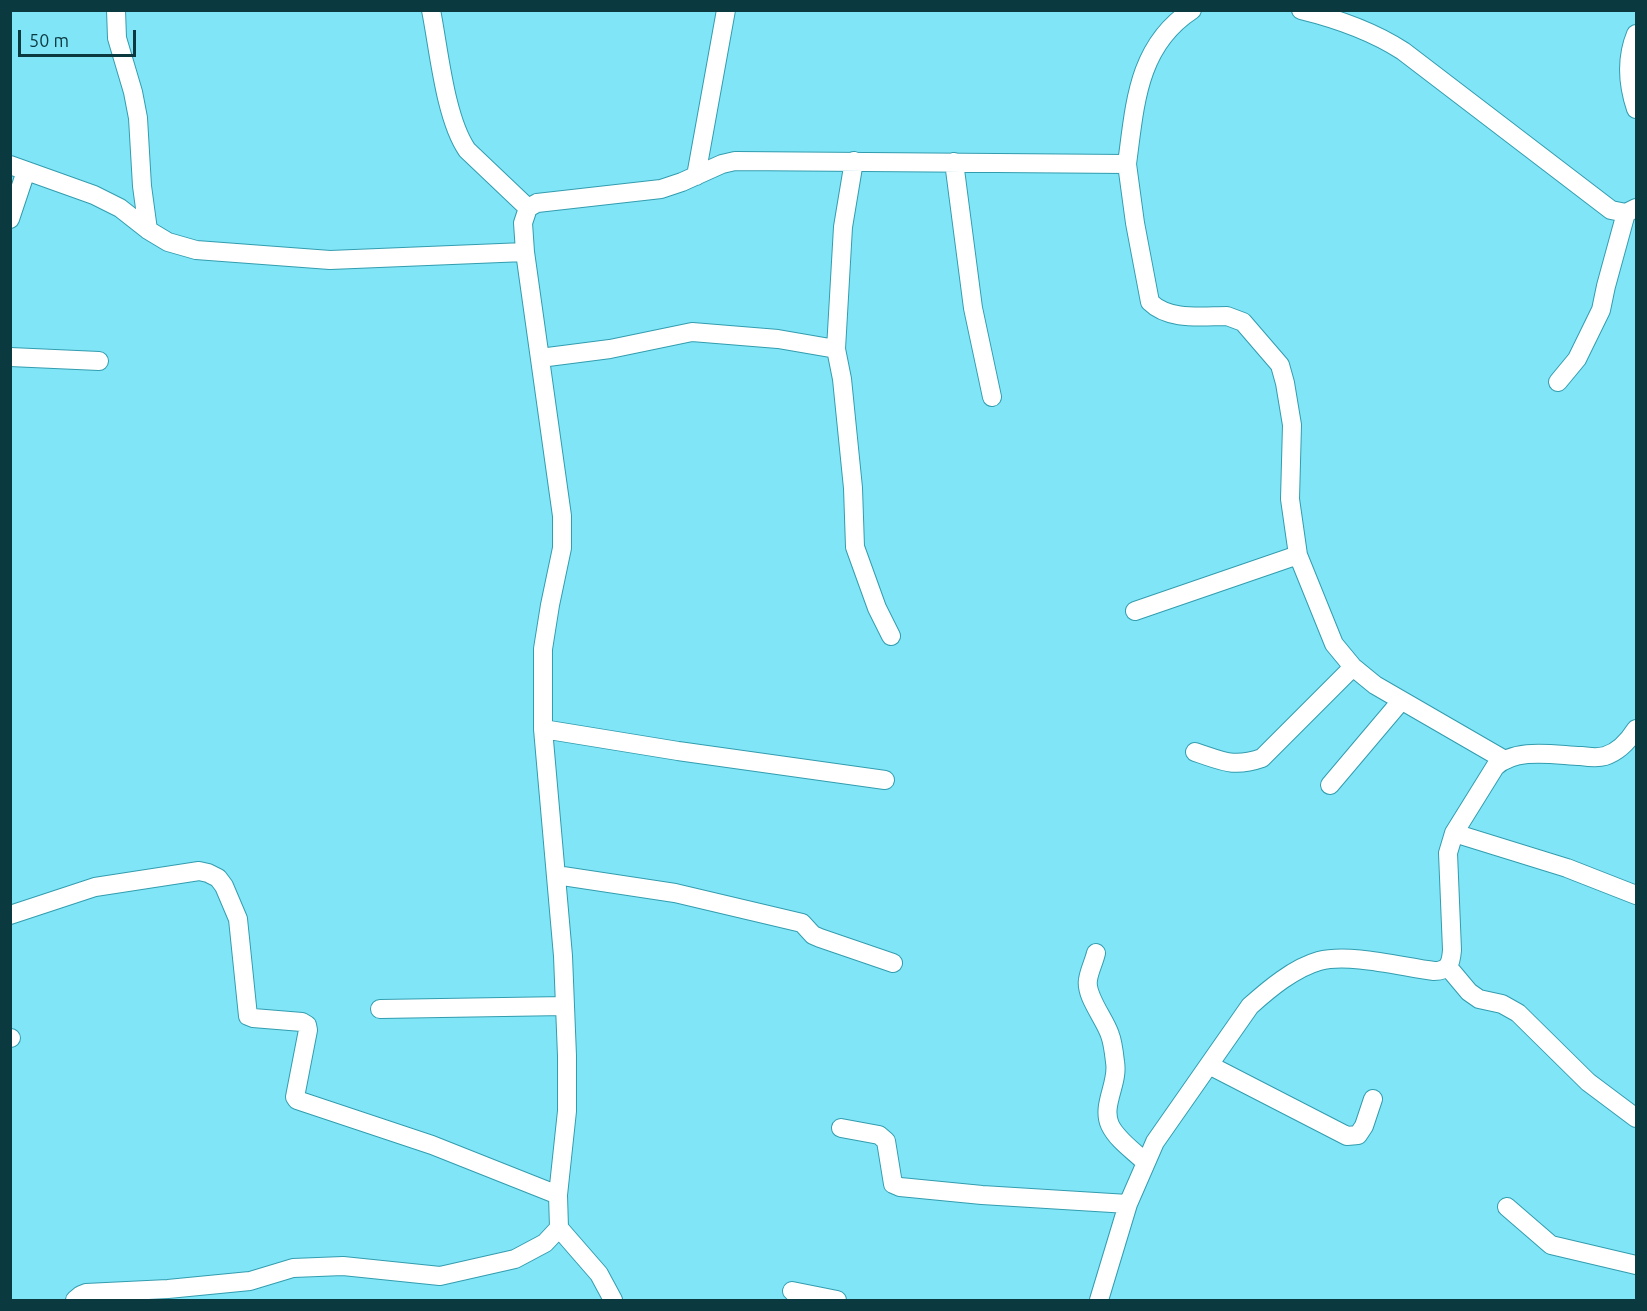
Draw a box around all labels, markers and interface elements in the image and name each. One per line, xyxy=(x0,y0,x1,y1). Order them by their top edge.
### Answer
scale bar xyxy=(21,18,140,56)
text: 50 m xyxy=(29,30,69,50)

